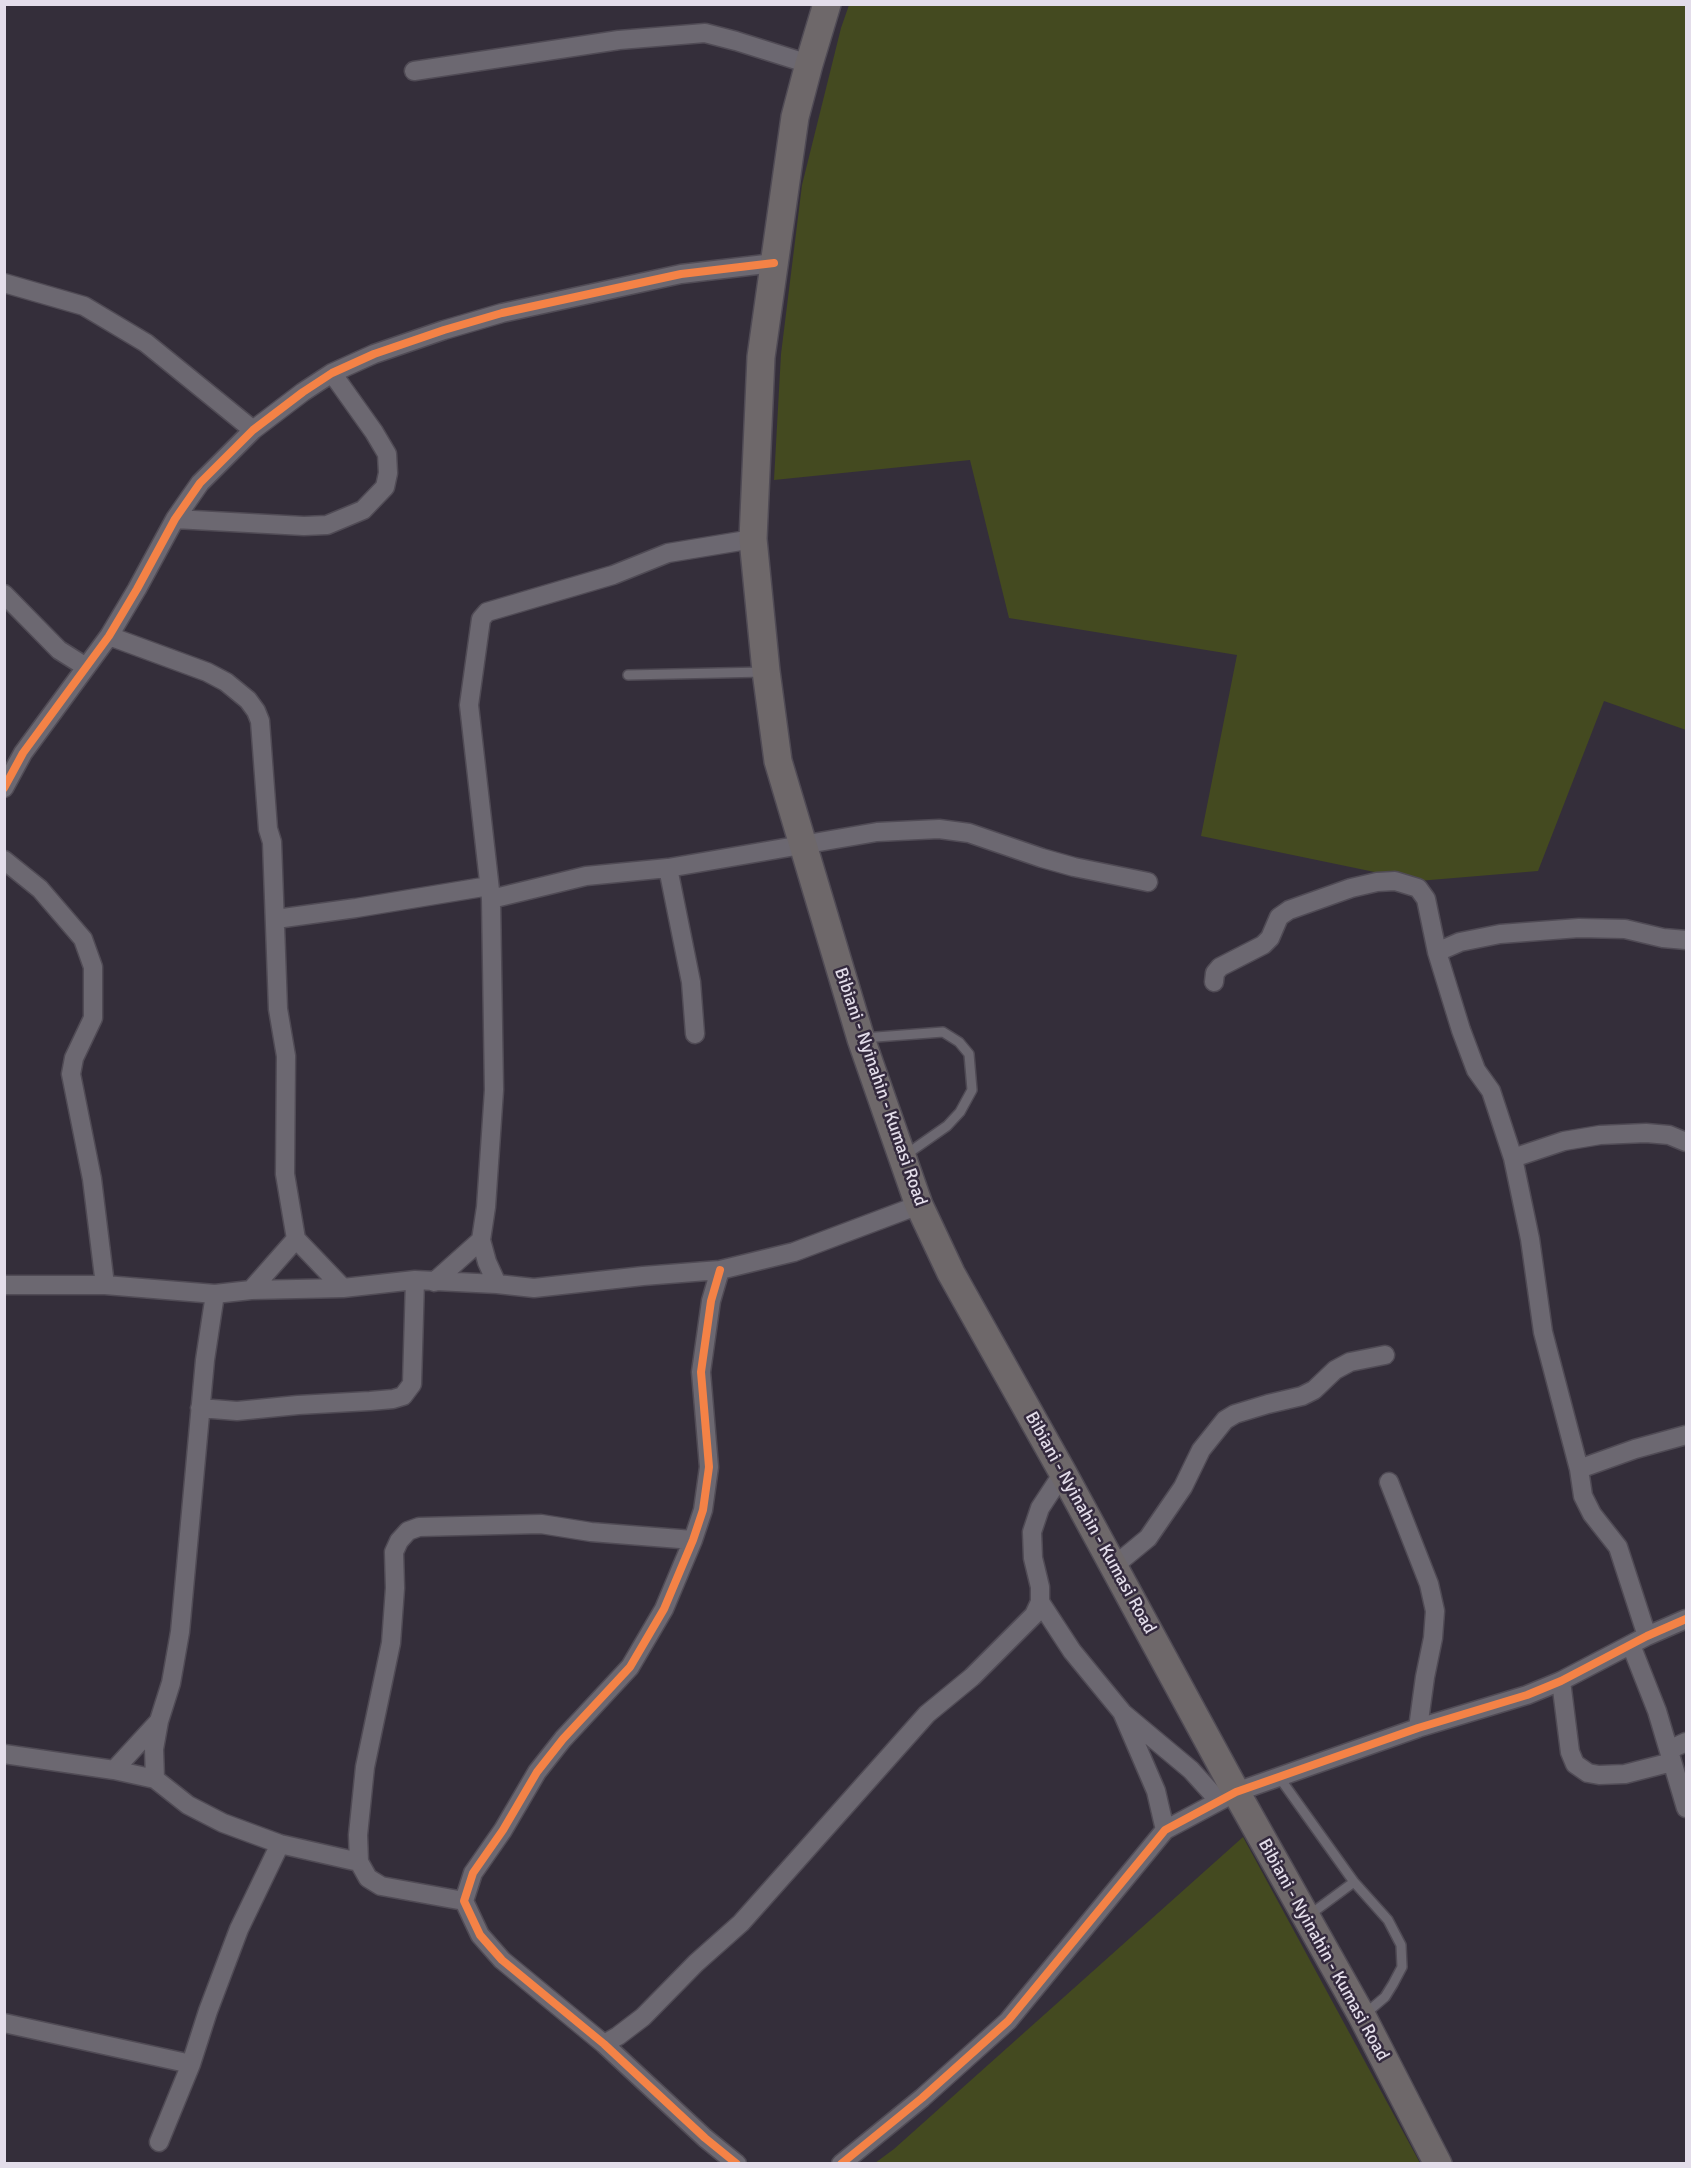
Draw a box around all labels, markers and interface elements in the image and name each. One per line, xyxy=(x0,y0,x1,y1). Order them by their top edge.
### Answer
street label: Bibiani - Nyinahin - Kumasi Road xyxy=(829,965,931,1209)
street label: Bibiani - Nyinahin - Kumasi Road xyxy=(1020,1408,1160,1638)
street label: Bibiani - Nyinahin - Kumasi Road xyxy=(1253,1835,1393,2065)

